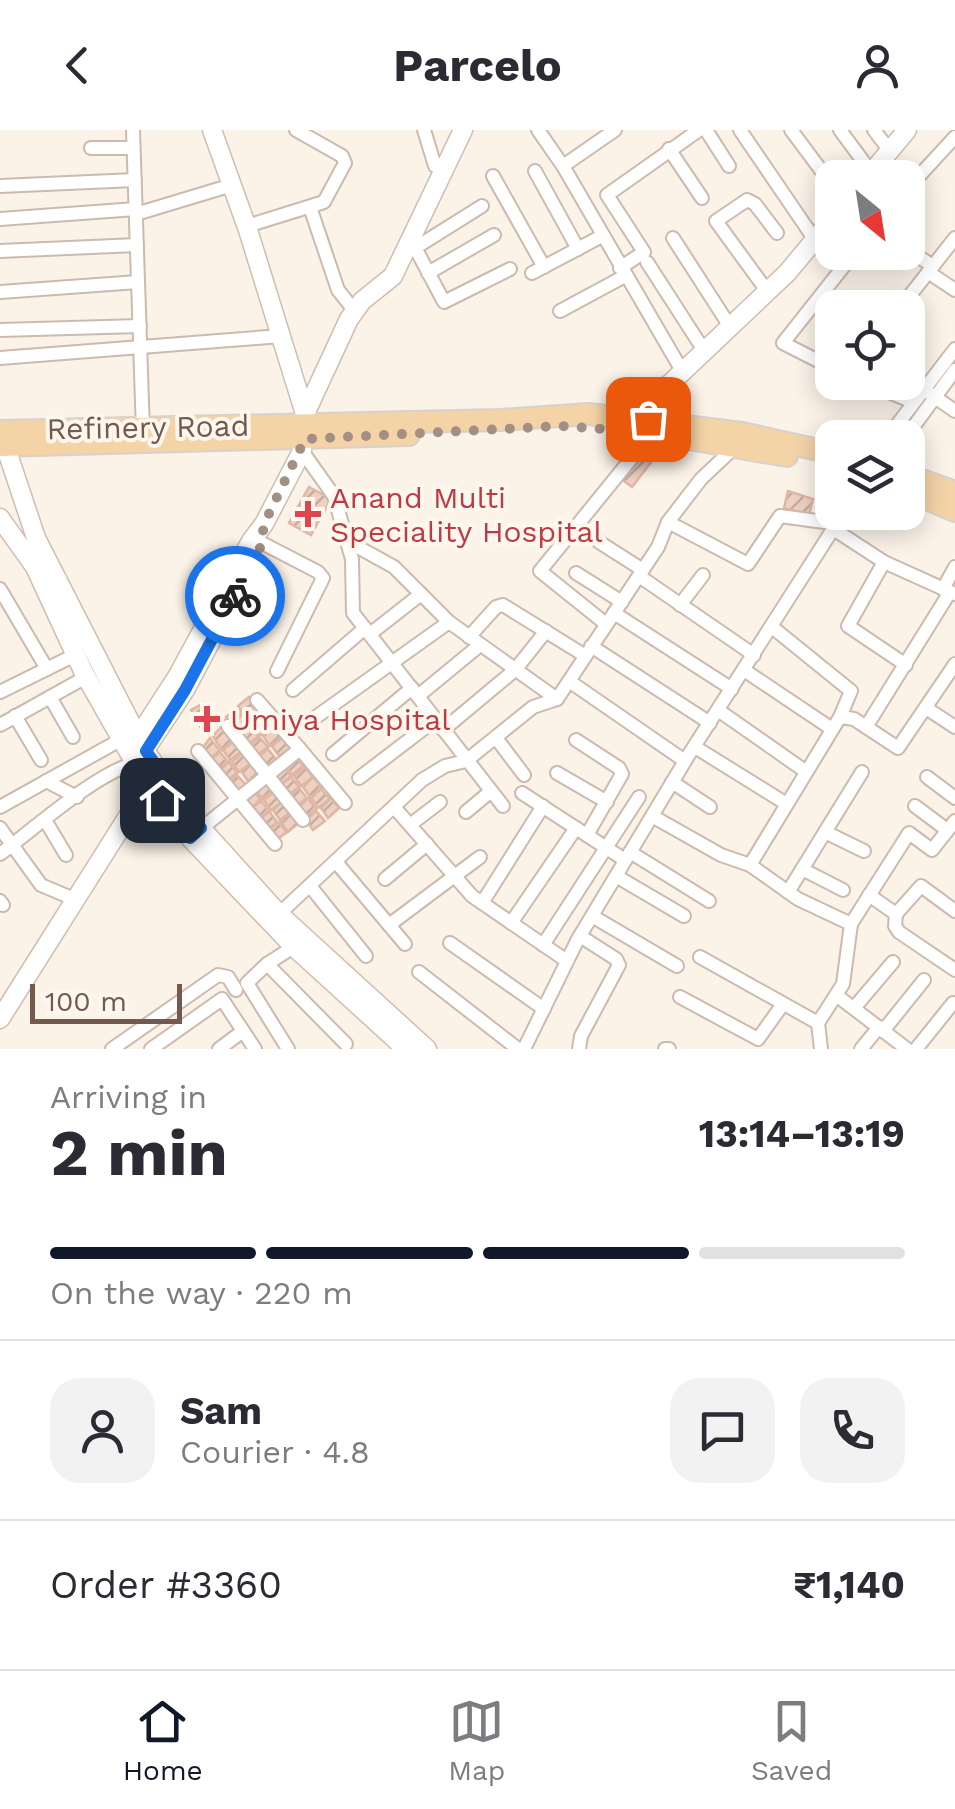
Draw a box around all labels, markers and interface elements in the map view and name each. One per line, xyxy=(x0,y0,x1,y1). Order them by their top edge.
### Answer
icon: back xyxy=(50,38,105,93)
icon: person xyxy=(850,38,905,93)
text: Parcelo xyxy=(393,39,562,92)
north arrow xyxy=(815,160,925,270)
map controls xyxy=(815,160,925,530)
button: locate xyxy=(815,290,925,400)
pin xyxy=(606,377,691,462)
icon: bag xyxy=(621,392,676,447)
street label: Refinery Road xyxy=(46,408,250,446)
button: layers xyxy=(815,420,925,530)
place label: Anand Multi Speciality Hospital xyxy=(330,480,603,549)
marker: Anand Multi Speciality Hospital xyxy=(295,501,321,527)
courier xyxy=(185,546,285,646)
icon: bike xyxy=(208,569,263,624)
place label: Umiya Hospital xyxy=(230,702,450,737)
marker: Umiya Hospital xyxy=(194,706,220,732)
pin xyxy=(120,758,205,843)
icon: home xyxy=(135,773,190,828)
scale bar xyxy=(30,979,182,1024)
text: 100 m xyxy=(45,985,127,1018)
text: Arriving in xyxy=(50,1078,207,1116)
text: 13:14–13:19 xyxy=(699,1112,905,1156)
text: 2 min xyxy=(50,1115,228,1191)
text: On the way · 220 m xyxy=(50,1274,353,1312)
button: person xyxy=(50,1378,155,1483)
button: chat xyxy=(670,1378,775,1483)
button: phone xyxy=(800,1378,905,1483)
text: Sam xyxy=(180,1389,262,1433)
text: Courier · 4.8 xyxy=(180,1433,370,1471)
text: Order #3360 xyxy=(50,1563,282,1607)
text: ₹1,140 xyxy=(793,1563,905,1607)
tab: Home xyxy=(123,1694,203,1787)
tab: Map xyxy=(448,1694,505,1787)
tab: Saved xyxy=(751,1694,832,1787)

